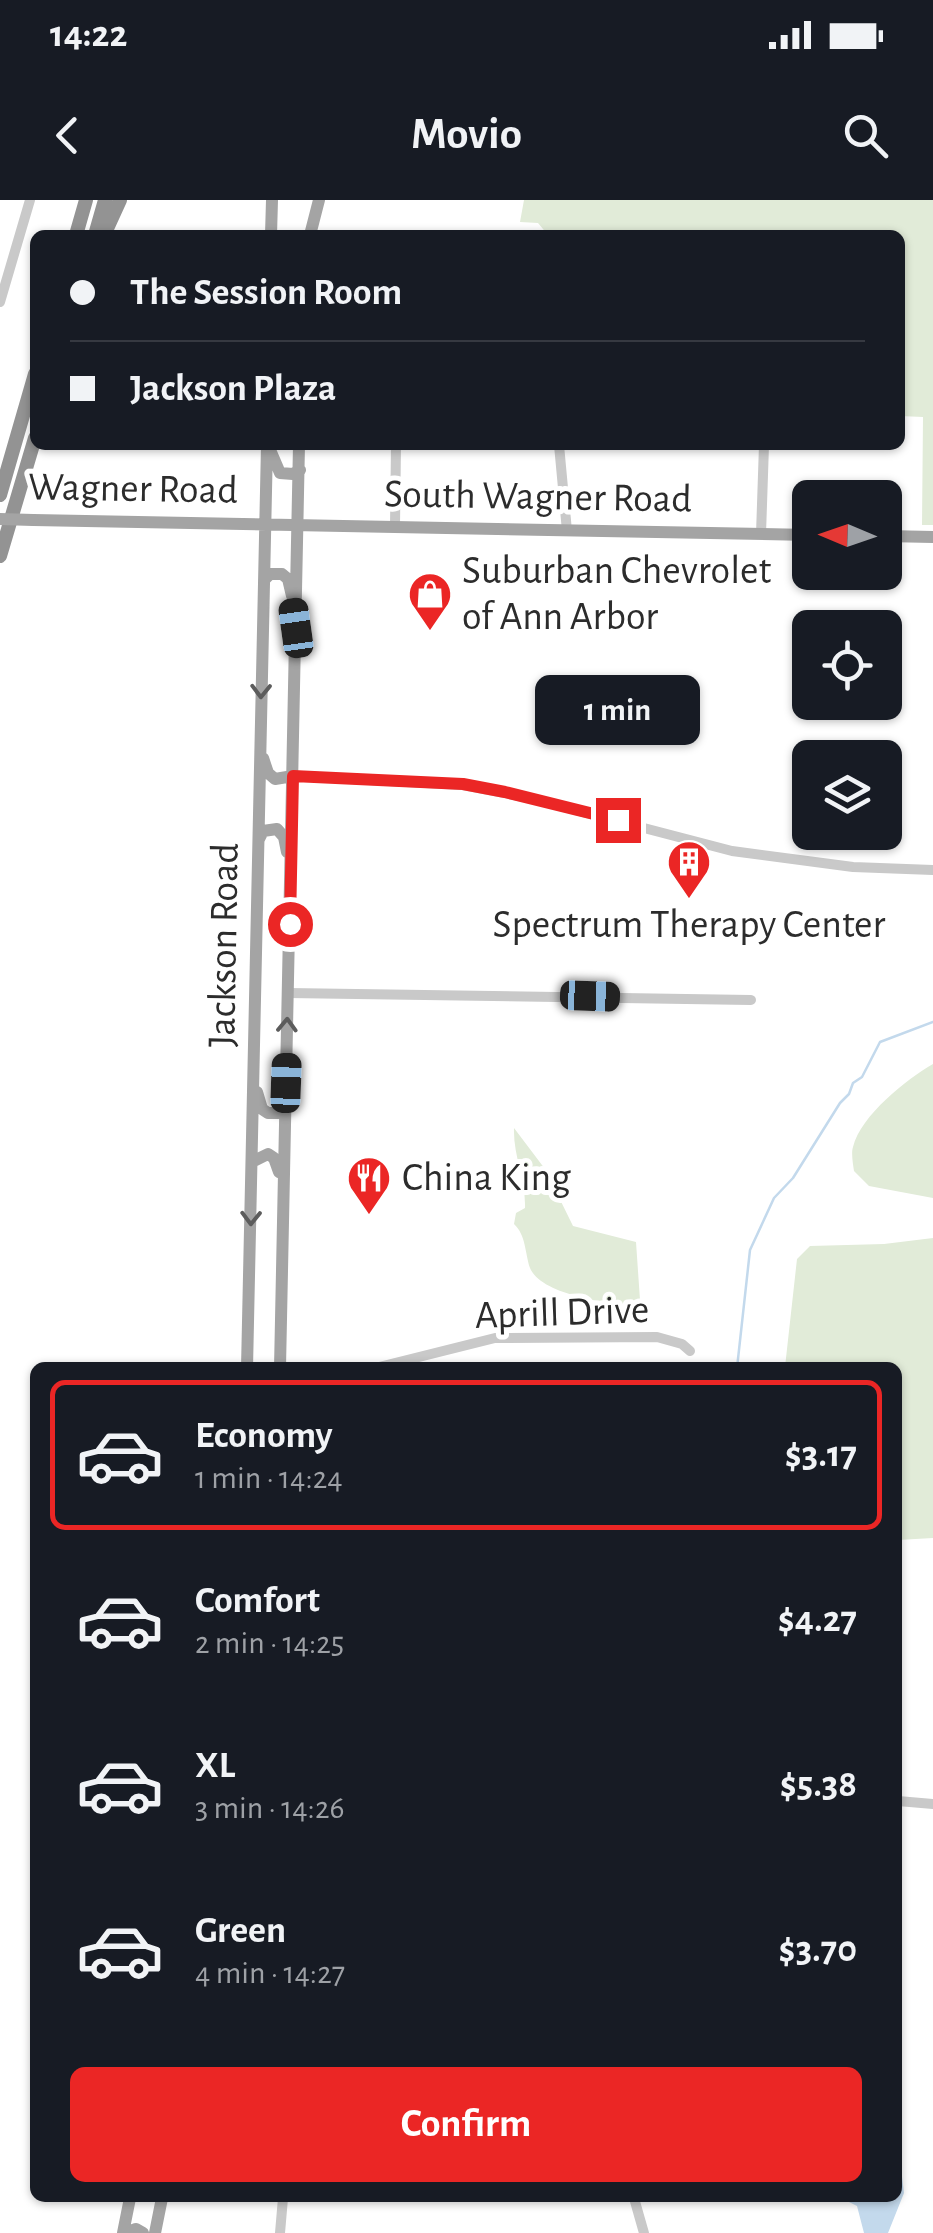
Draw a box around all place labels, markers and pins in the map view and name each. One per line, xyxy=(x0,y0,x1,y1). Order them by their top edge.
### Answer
place label: Suburban Chevrolet of Ann Arbor xyxy=(462,551,771,637)
shop icon: Suburban Chevrolet of Ann Arbor xyxy=(407,571,453,632)
building icon: Spectrum Therapy Center xyxy=(666,839,712,900)
place label: Spectrum Therapy Center xyxy=(493,905,886,945)
restaurant icon: China King xyxy=(346,1155,392,1216)
place label: China King xyxy=(402,1158,571,1198)

